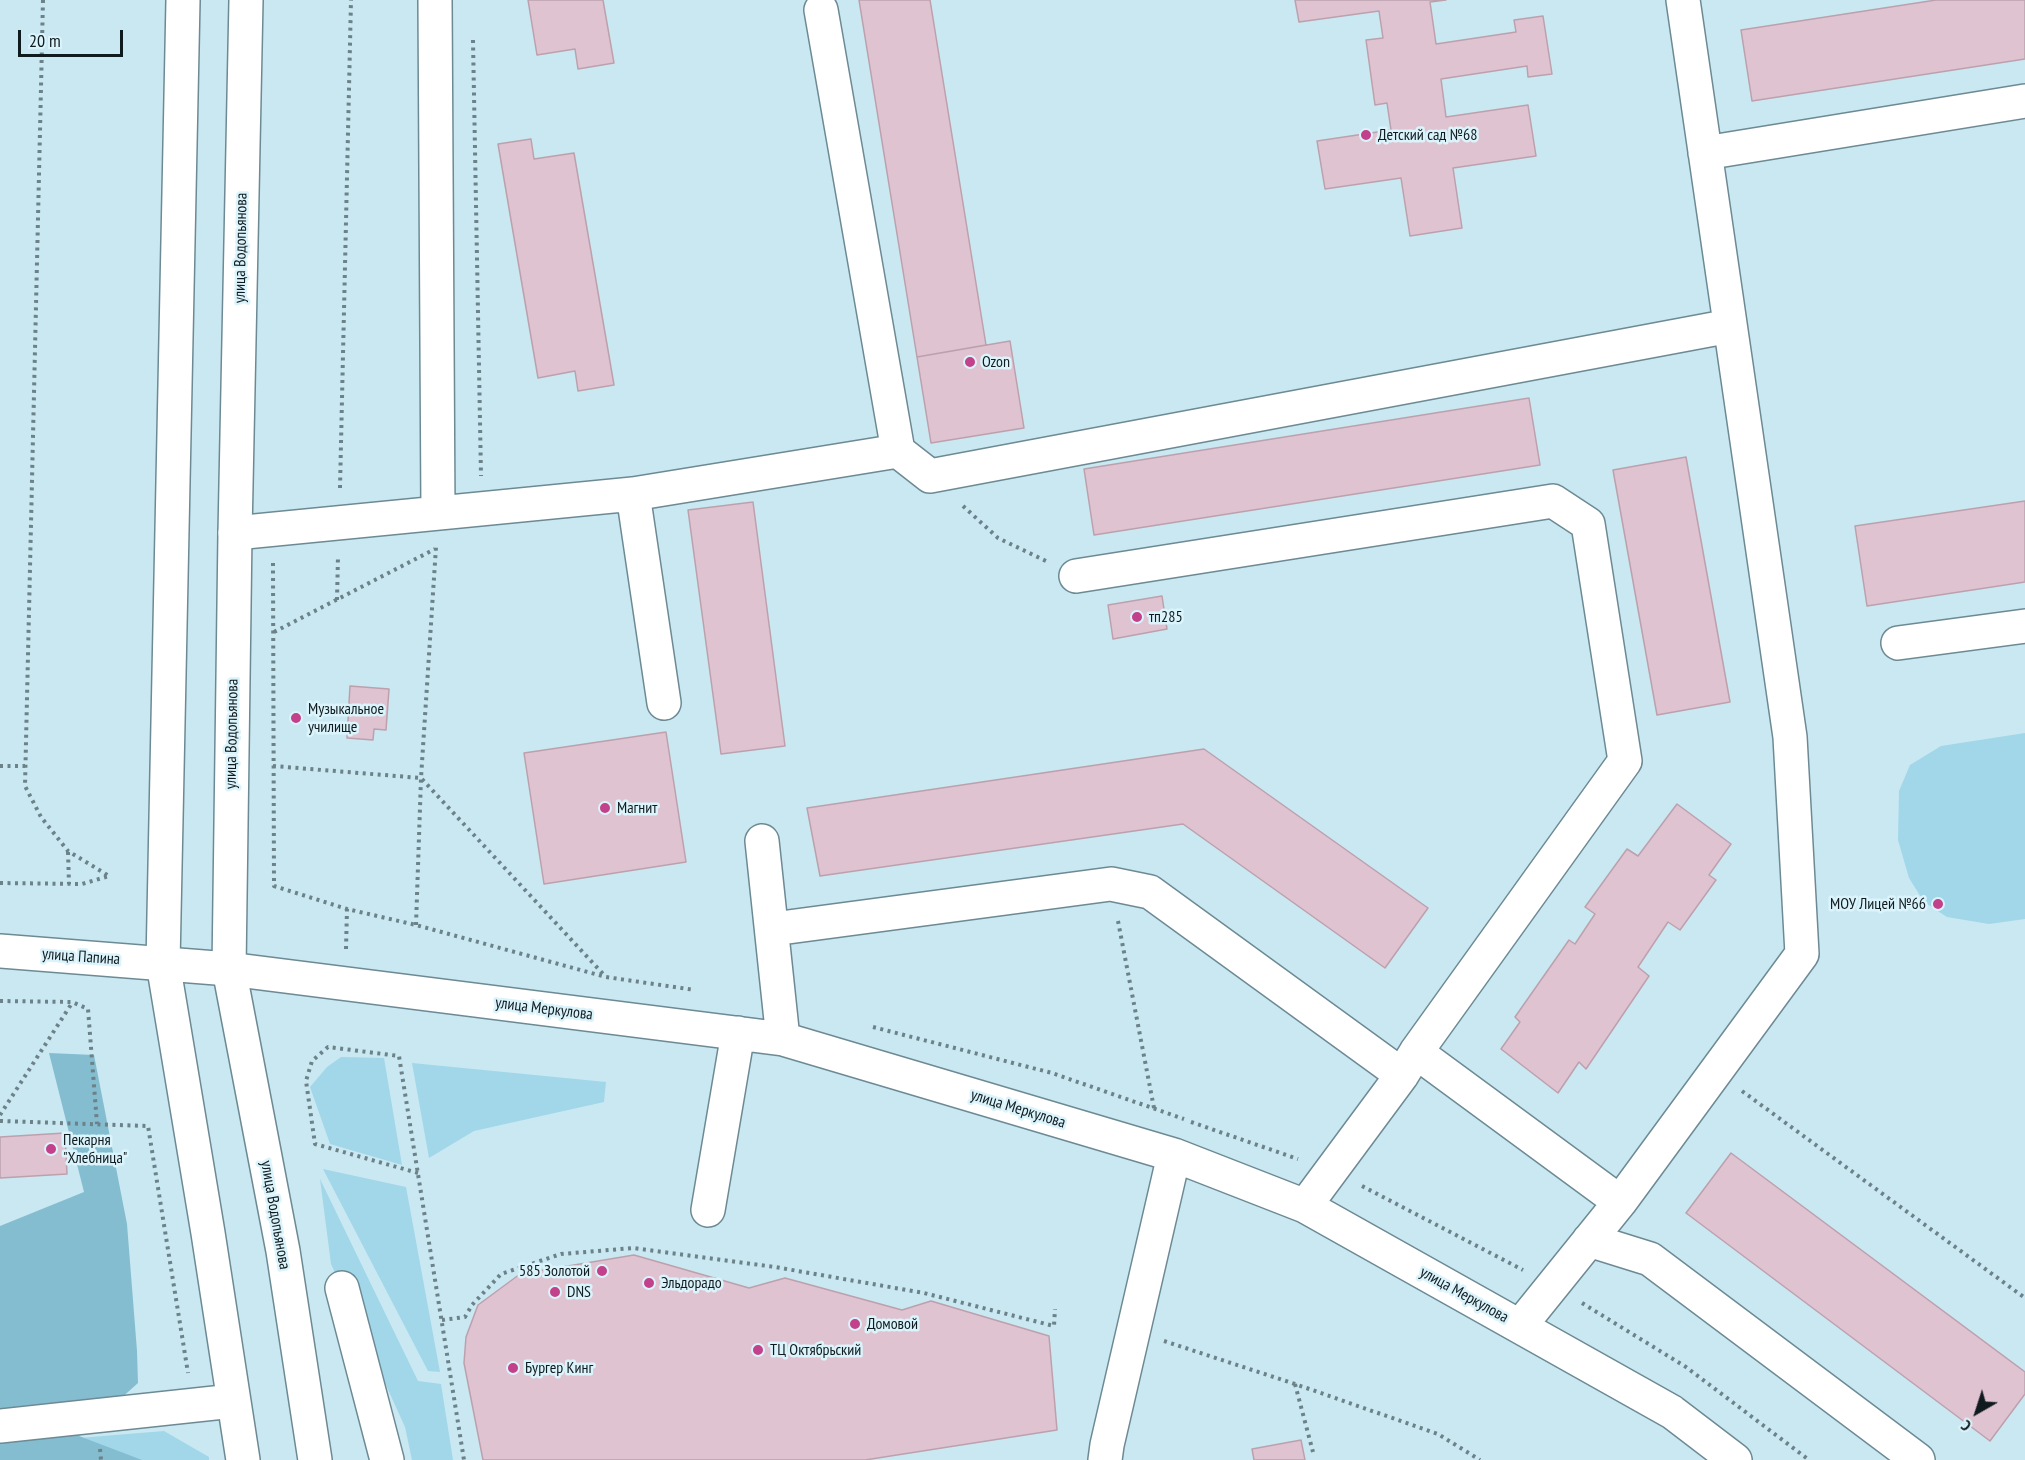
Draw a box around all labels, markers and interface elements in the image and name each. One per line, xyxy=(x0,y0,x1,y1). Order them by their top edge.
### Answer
scale bar xyxy=(21,18,126,56)
text: 20 m xyxy=(29,29,61,52)
place label: Детский сад №68 xyxy=(1378,125,1477,145)
marker: Детский сад №68 xyxy=(1359,128,1373,142)
street label: улица Водопьянова xyxy=(230,193,252,303)
place label: Ozon xyxy=(982,352,1010,372)
marker: Ozon xyxy=(963,355,977,369)
place label: тп285 xyxy=(1149,607,1183,627)
marker: тп285 xyxy=(1130,610,1144,624)
street label: улица Водопьянова xyxy=(221,679,243,789)
place label: Музыкальное училище xyxy=(308,699,384,737)
marker: Музыкальное училище xyxy=(289,711,303,725)
place label: Магнит xyxy=(617,798,657,818)
marker: Магнит xyxy=(598,801,612,815)
place label: МОУ Лицей №66 xyxy=(1830,894,1926,914)
marker: МОУ Лицей №66 xyxy=(1931,897,1945,911)
street label: улица Папина xyxy=(41,945,121,969)
street label: улица Меркулова xyxy=(494,993,594,1025)
street label: улица Меркулова xyxy=(968,1085,1068,1133)
place label: Пекарня "Хлебница" xyxy=(63,1130,127,1168)
marker: Пекарня "Хлебница" xyxy=(44,1142,58,1156)
street label: улица Водопьянова xyxy=(256,1159,294,1271)
place label: 585 Золотой xyxy=(519,1261,590,1281)
street label: улица Меркулова xyxy=(1416,1263,1512,1327)
marker: 585 Золотой xyxy=(595,1264,609,1278)
place label: Эльдорадо xyxy=(661,1273,722,1293)
marker: Эльдорадо xyxy=(642,1276,656,1290)
place label: DNS xyxy=(567,1282,591,1302)
marker: DNS xyxy=(548,1285,562,1299)
place label: Домовой xyxy=(867,1314,918,1334)
marker: Домовой xyxy=(848,1317,862,1331)
place label: ТЦ Октябрьский xyxy=(770,1340,861,1360)
marker: ТЦ Октябрьский xyxy=(751,1343,765,1357)
place label: Бургер Кинг xyxy=(525,1358,593,1378)
marker: Бургер Кинг xyxy=(506,1361,520,1375)
north arrow xyxy=(1947,1382,2007,1442)
text: С xyxy=(1957,1416,1975,1436)

